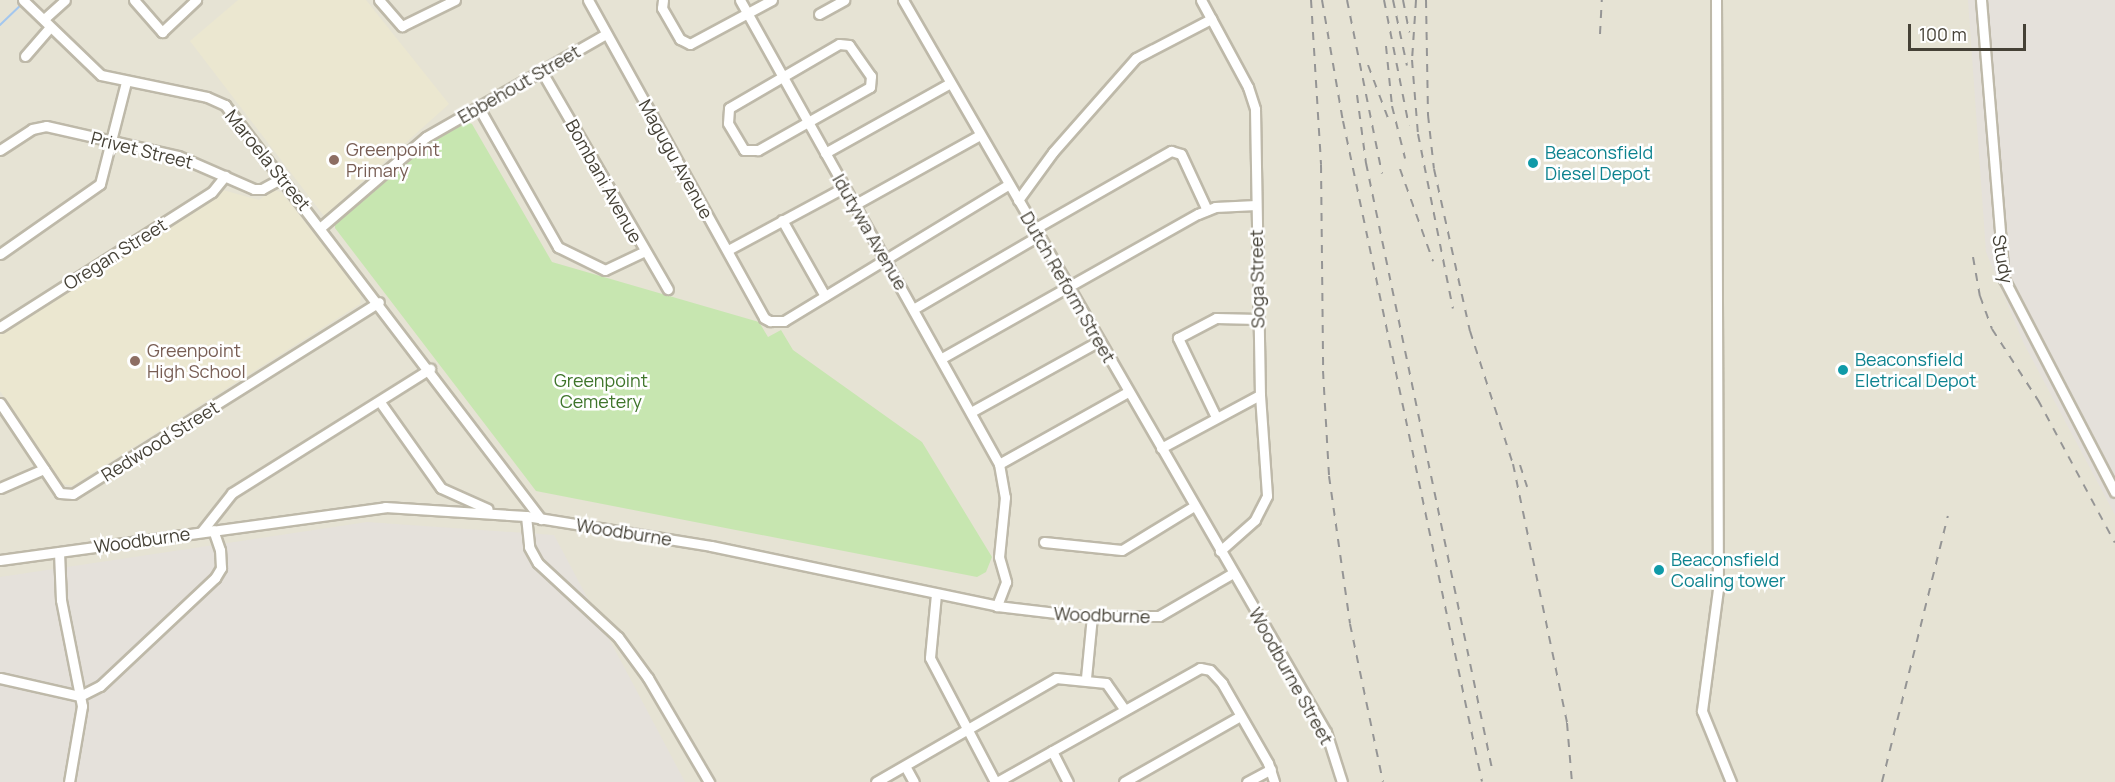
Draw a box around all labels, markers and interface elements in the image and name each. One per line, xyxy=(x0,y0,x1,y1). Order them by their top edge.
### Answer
scale bar xyxy=(1911,12,2030,50)
text: 100 m xyxy=(1919,22,1967,46)
street label: Ebbehout Street xyxy=(454,40,584,128)
street label: Magugu Avenue xyxy=(634,96,718,222)
street label: Maroela Street xyxy=(221,105,315,215)
street label: Bombani Avenue xyxy=(561,116,647,246)
street label: Privet Street xyxy=(89,127,195,173)
place label: Greenpoint Primary xyxy=(346,139,440,182)
place label: Beaconsfield Diesel Depot xyxy=(1545,142,1653,184)
marker: Greenpoint Primary xyxy=(327,153,341,167)
marker: Beaconsfield Diesel Depot xyxy=(1526,156,1540,170)
street label: Idutywa Avenue xyxy=(828,170,912,294)
street label: Dutch Reform Street xyxy=(1016,208,1120,366)
street label: Oregan Street xyxy=(59,214,171,294)
street label: Soga Street xyxy=(1245,229,1269,329)
street label: Study xyxy=(1988,233,2018,285)
place label: Greenpoint High School xyxy=(147,340,246,382)
place label: Beaconsfield Eletrical Depot xyxy=(1855,349,1976,392)
marker: Greenpoint High School xyxy=(128,354,142,368)
marker: Beaconsfield Eletrical Depot xyxy=(1836,363,1850,377)
park label: Greenpoint Cemetery xyxy=(554,370,648,412)
street label: Redwood Street xyxy=(97,396,223,486)
street label: Woodburne xyxy=(575,514,673,550)
street label: Woodburne xyxy=(93,523,191,557)
place label: Beaconsfield Coaling tower xyxy=(1671,549,1785,592)
marker: Beaconsfield Coaling tower xyxy=(1652,563,1666,577)
street label: Woodburne xyxy=(1053,603,1151,627)
street label: Woodburne Street xyxy=(1244,604,1338,748)

